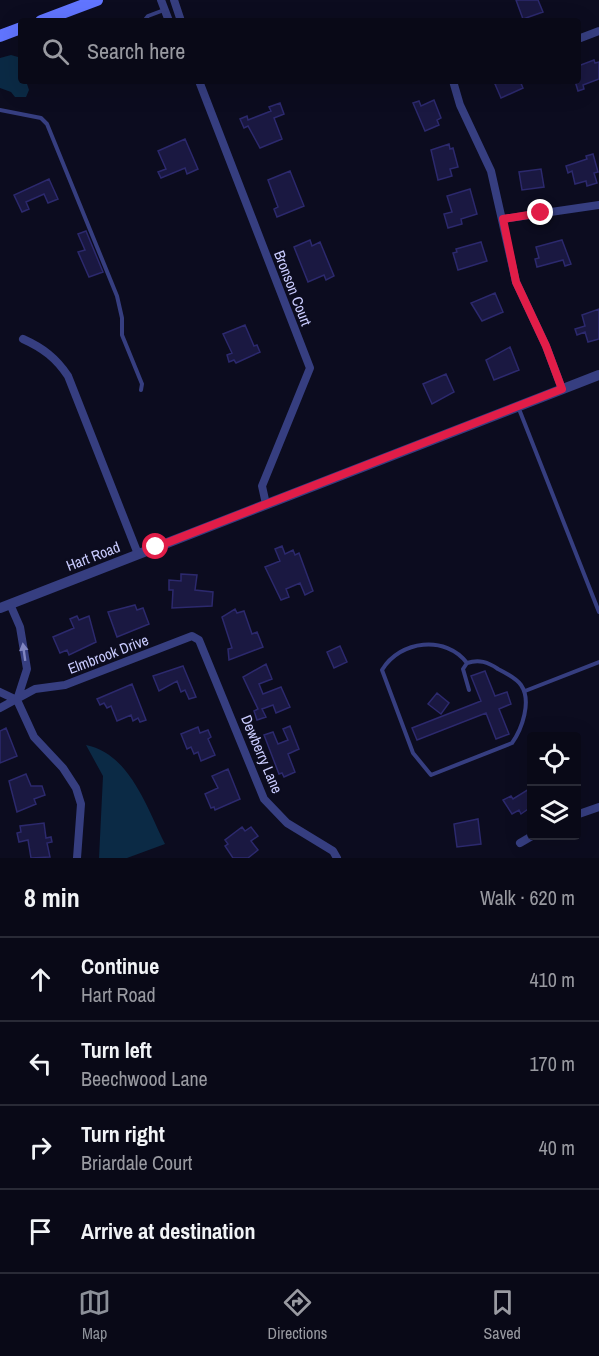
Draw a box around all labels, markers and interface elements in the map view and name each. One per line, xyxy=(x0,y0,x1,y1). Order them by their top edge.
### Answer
search box xyxy=(18,18,581,84)
icon: search xyxy=(39,35,72,68)
text: Search here xyxy=(87,36,185,66)
route end xyxy=(527,199,553,225)
street label: Bronson Court xyxy=(269,247,317,329)
route start xyxy=(142,533,168,559)
street label: Hart Road xyxy=(63,536,123,576)
street label: Elmbrook Drive xyxy=(65,629,151,679)
one-way arrow xyxy=(20,642,29,661)
street label: Dewberry Lane xyxy=(236,712,288,797)
map controls xyxy=(527,732,581,840)
button: locate xyxy=(527,732,581,786)
button: layers xyxy=(527,786,581,840)
text: 8 min xyxy=(24,880,80,915)
text: Walk · 620 m xyxy=(480,884,575,911)
text: Continue xyxy=(81,951,159,981)
icon: ahead xyxy=(24,963,57,996)
text: 410 m xyxy=(529,966,575,993)
text: Hart Road xyxy=(81,981,156,1008)
text: Turn left xyxy=(81,1035,152,1065)
icon: left xyxy=(24,1047,57,1080)
text: 170 m xyxy=(529,1050,575,1077)
text: Beechwood Lane xyxy=(81,1065,208,1092)
text: Turn right xyxy=(81,1119,165,1149)
icon: right xyxy=(24,1131,57,1164)
text: 40 m xyxy=(539,1134,575,1161)
text: Briardale Court xyxy=(81,1149,192,1176)
icon: arrive xyxy=(24,1215,57,1248)
text: Arrive at destination xyxy=(81,1216,255,1246)
tab: Map xyxy=(78,1286,111,1344)
tab: Directions xyxy=(267,1286,327,1344)
tab: Saved xyxy=(484,1286,521,1344)

